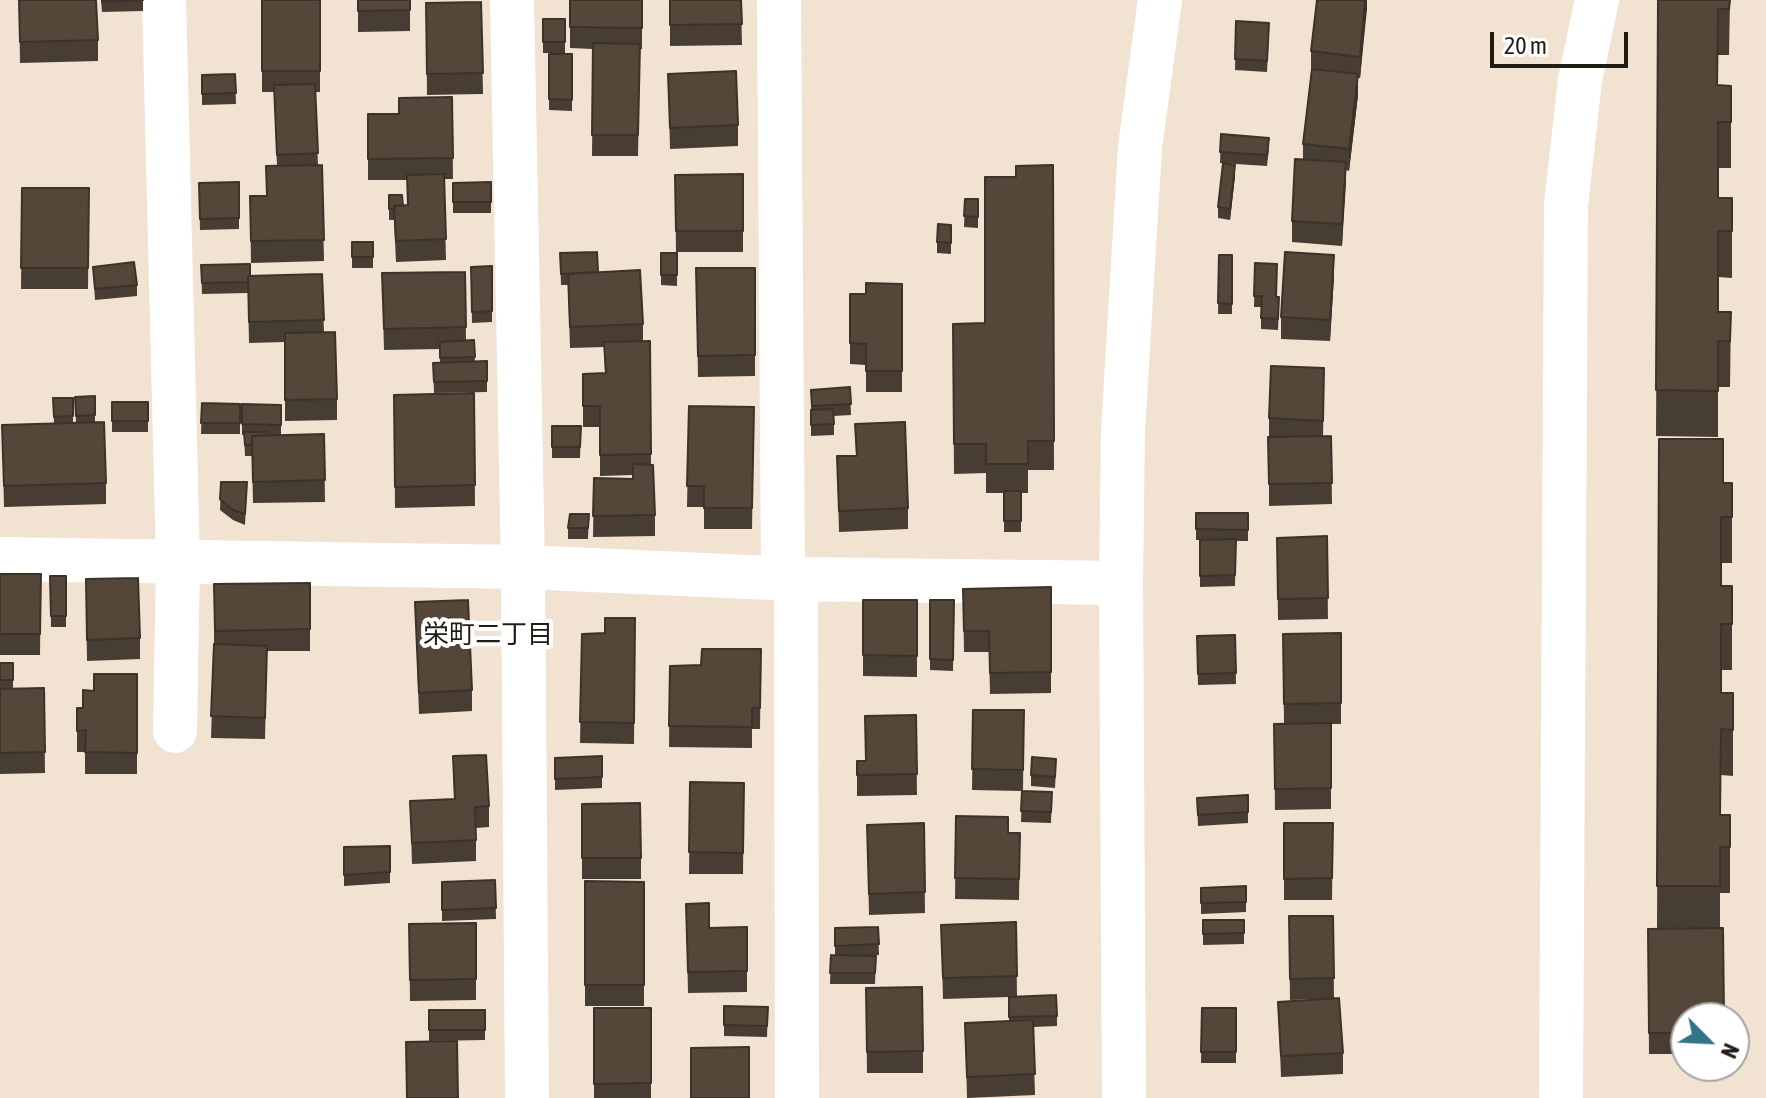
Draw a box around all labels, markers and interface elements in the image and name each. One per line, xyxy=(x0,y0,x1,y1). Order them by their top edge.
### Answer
scale bar xyxy=(1494,16,1632,66)
text: 20 m xyxy=(1504,32,1547,59)
district label: 栄町二丁目 xyxy=(423,619,553,651)
north arrow xyxy=(1670,1002,1750,1082)
text: N xyxy=(1716,1040,1745,1062)

